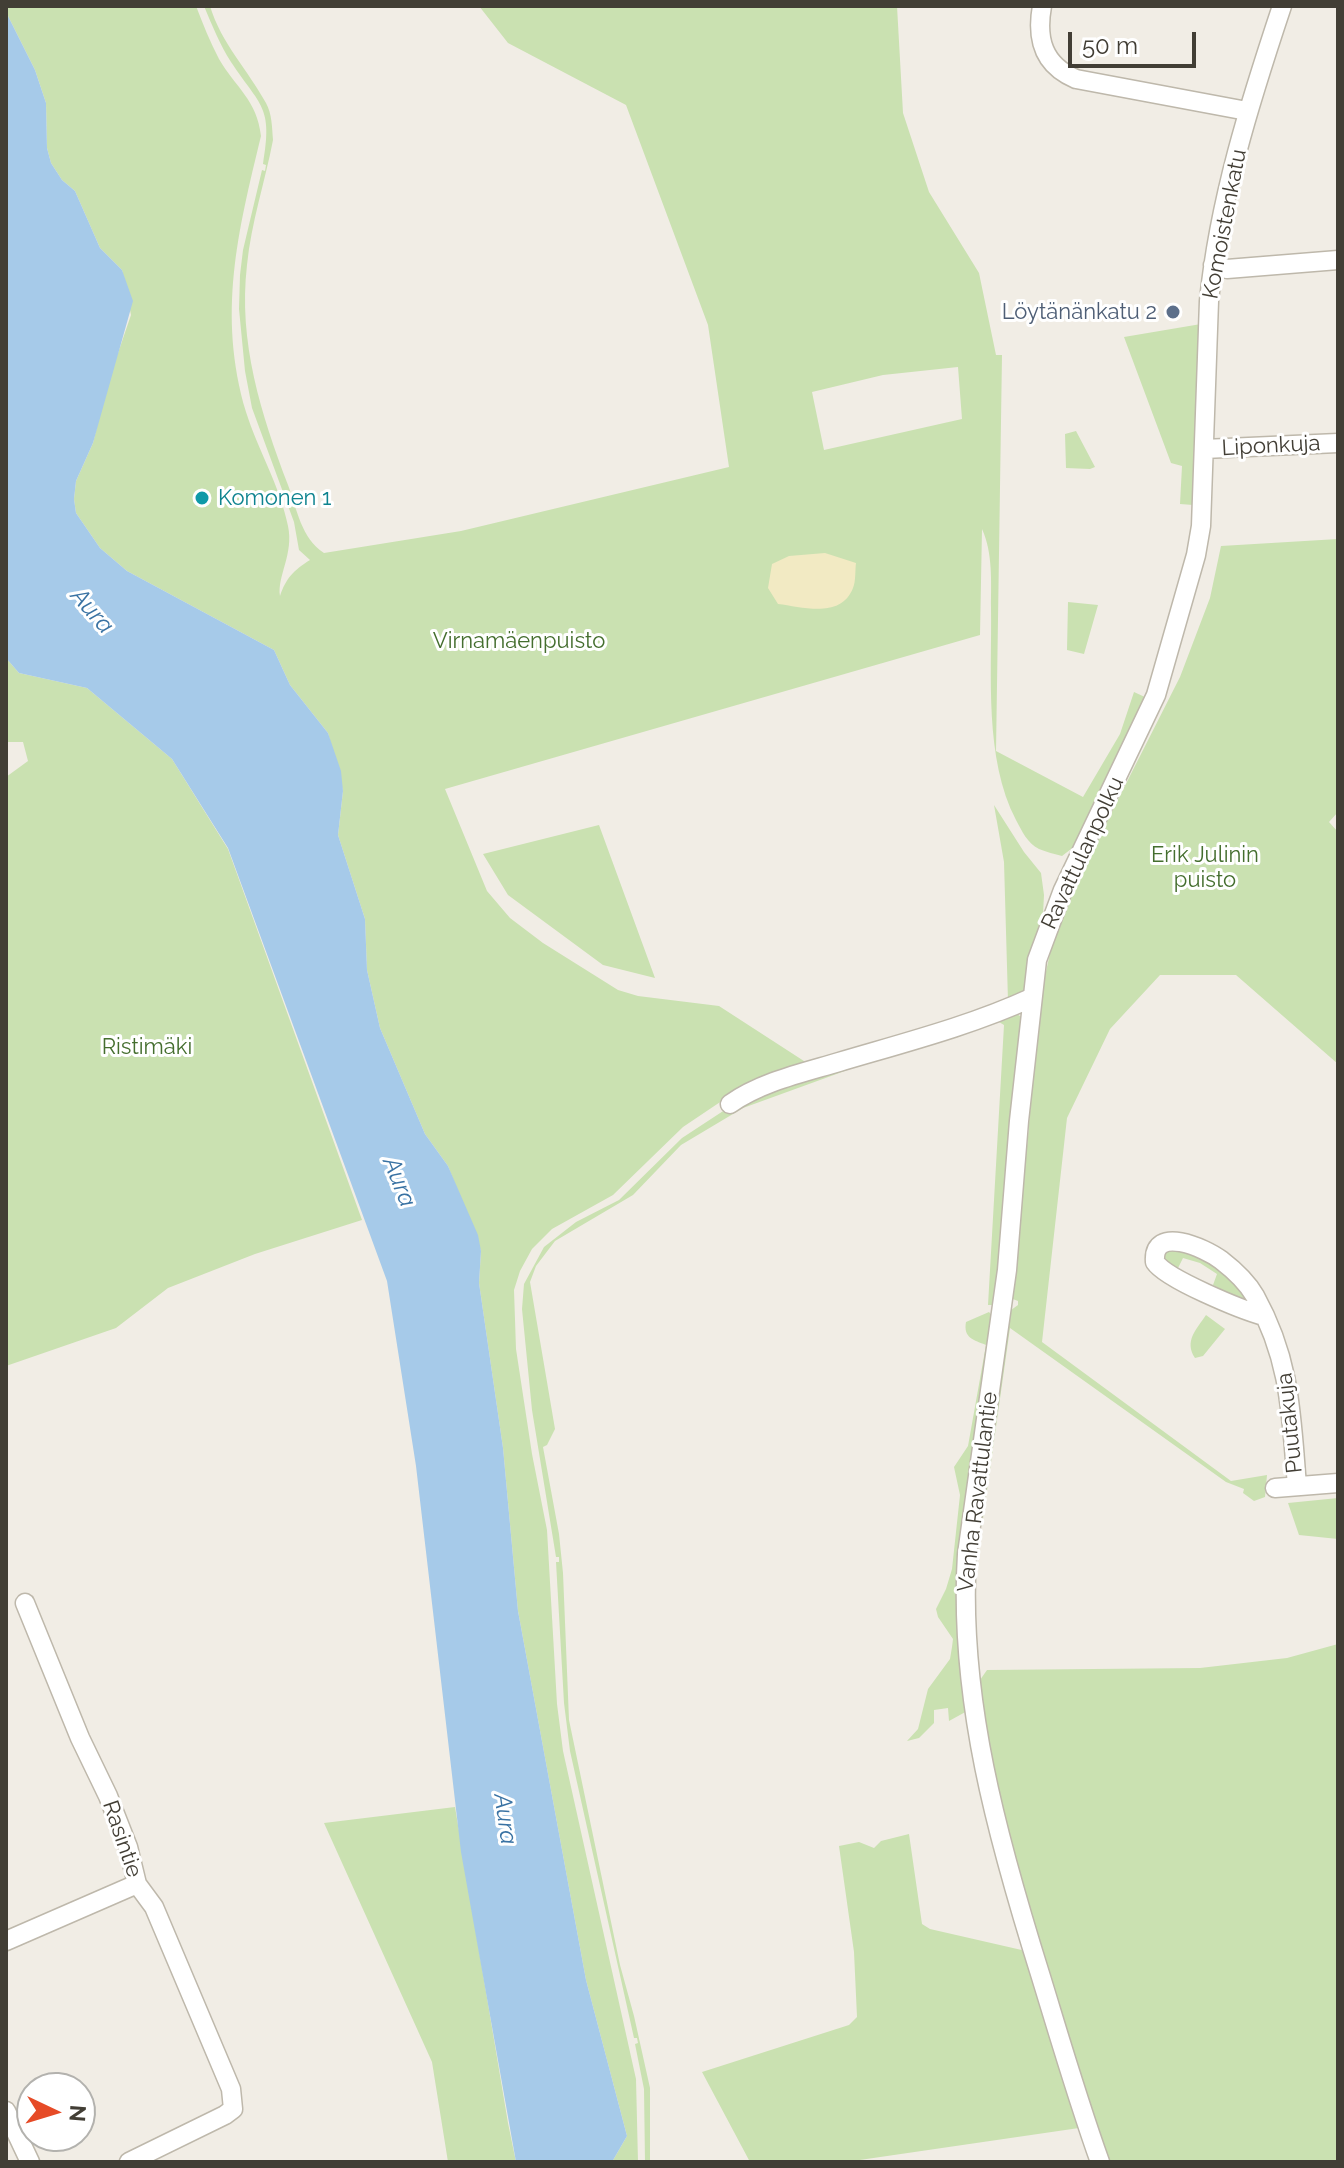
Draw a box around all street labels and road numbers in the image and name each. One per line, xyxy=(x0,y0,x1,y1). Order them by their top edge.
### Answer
street label: Komoistenkatu xyxy=(1198,147,1252,301)
street label: Liponkuja xyxy=(1221,430,1321,462)
street label: Ravattulanpolku xyxy=(1036,773,1130,933)
street label: Puutakuja xyxy=(1272,1371,1308,1475)
street label: Vanha Ravattulantie xyxy=(953,1390,1003,1594)
street label: Rasintie xyxy=(97,1797,147,1881)

